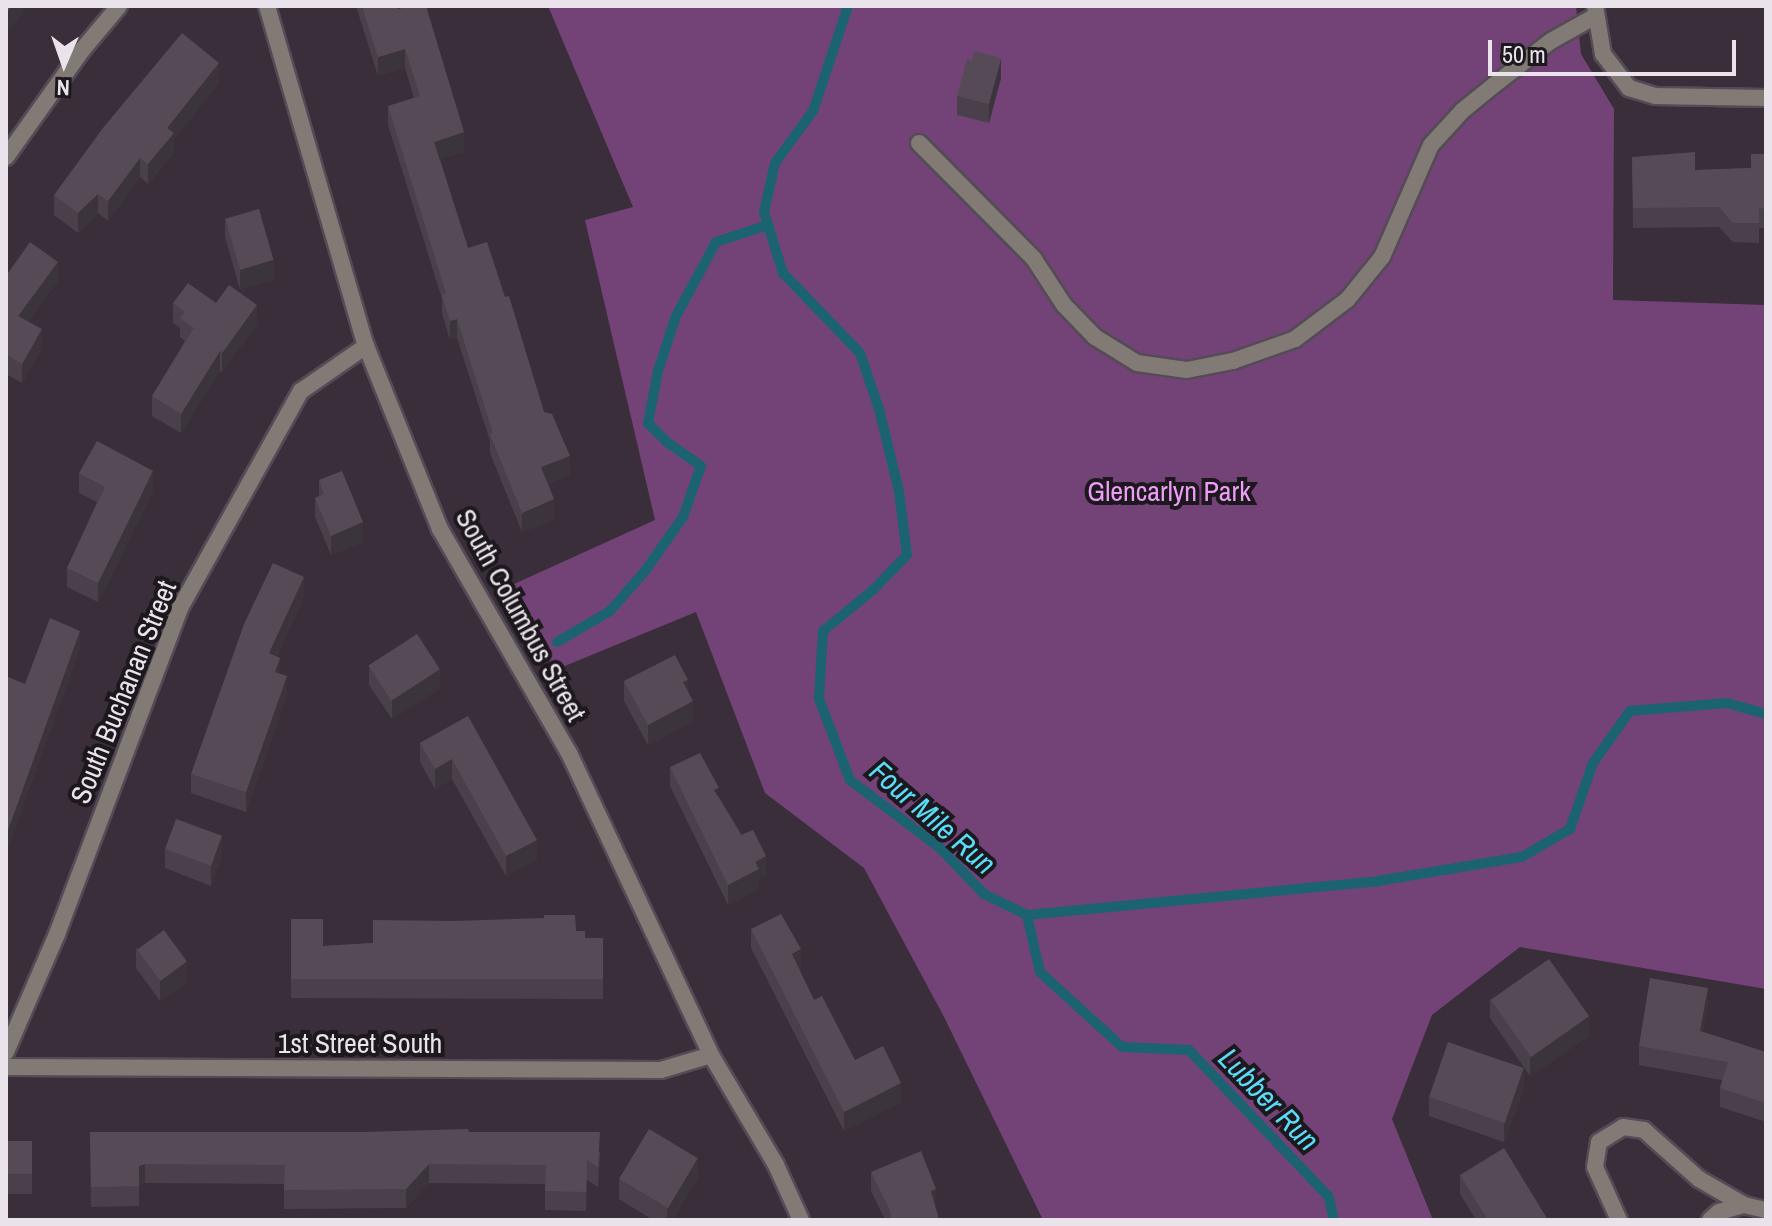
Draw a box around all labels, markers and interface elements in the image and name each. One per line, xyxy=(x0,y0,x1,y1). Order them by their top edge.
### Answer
north arrow xyxy=(24,24,104,104)
scale bar xyxy=(1492,24,1740,74)
text: 50 m xyxy=(1502,38,1546,70)
text: N xyxy=(56,73,70,103)
park label: Glencarlyn Park xyxy=(1087,474,1251,508)
street label: South Columbus Street xyxy=(449,503,593,727)
street label: South Buchanan Street xyxy=(63,576,183,808)
water label: Four Mile Run xyxy=(863,753,1003,881)
street label: 1st Street South xyxy=(278,1026,442,1060)
water label: Lubber Run xyxy=(1211,1040,1327,1158)

